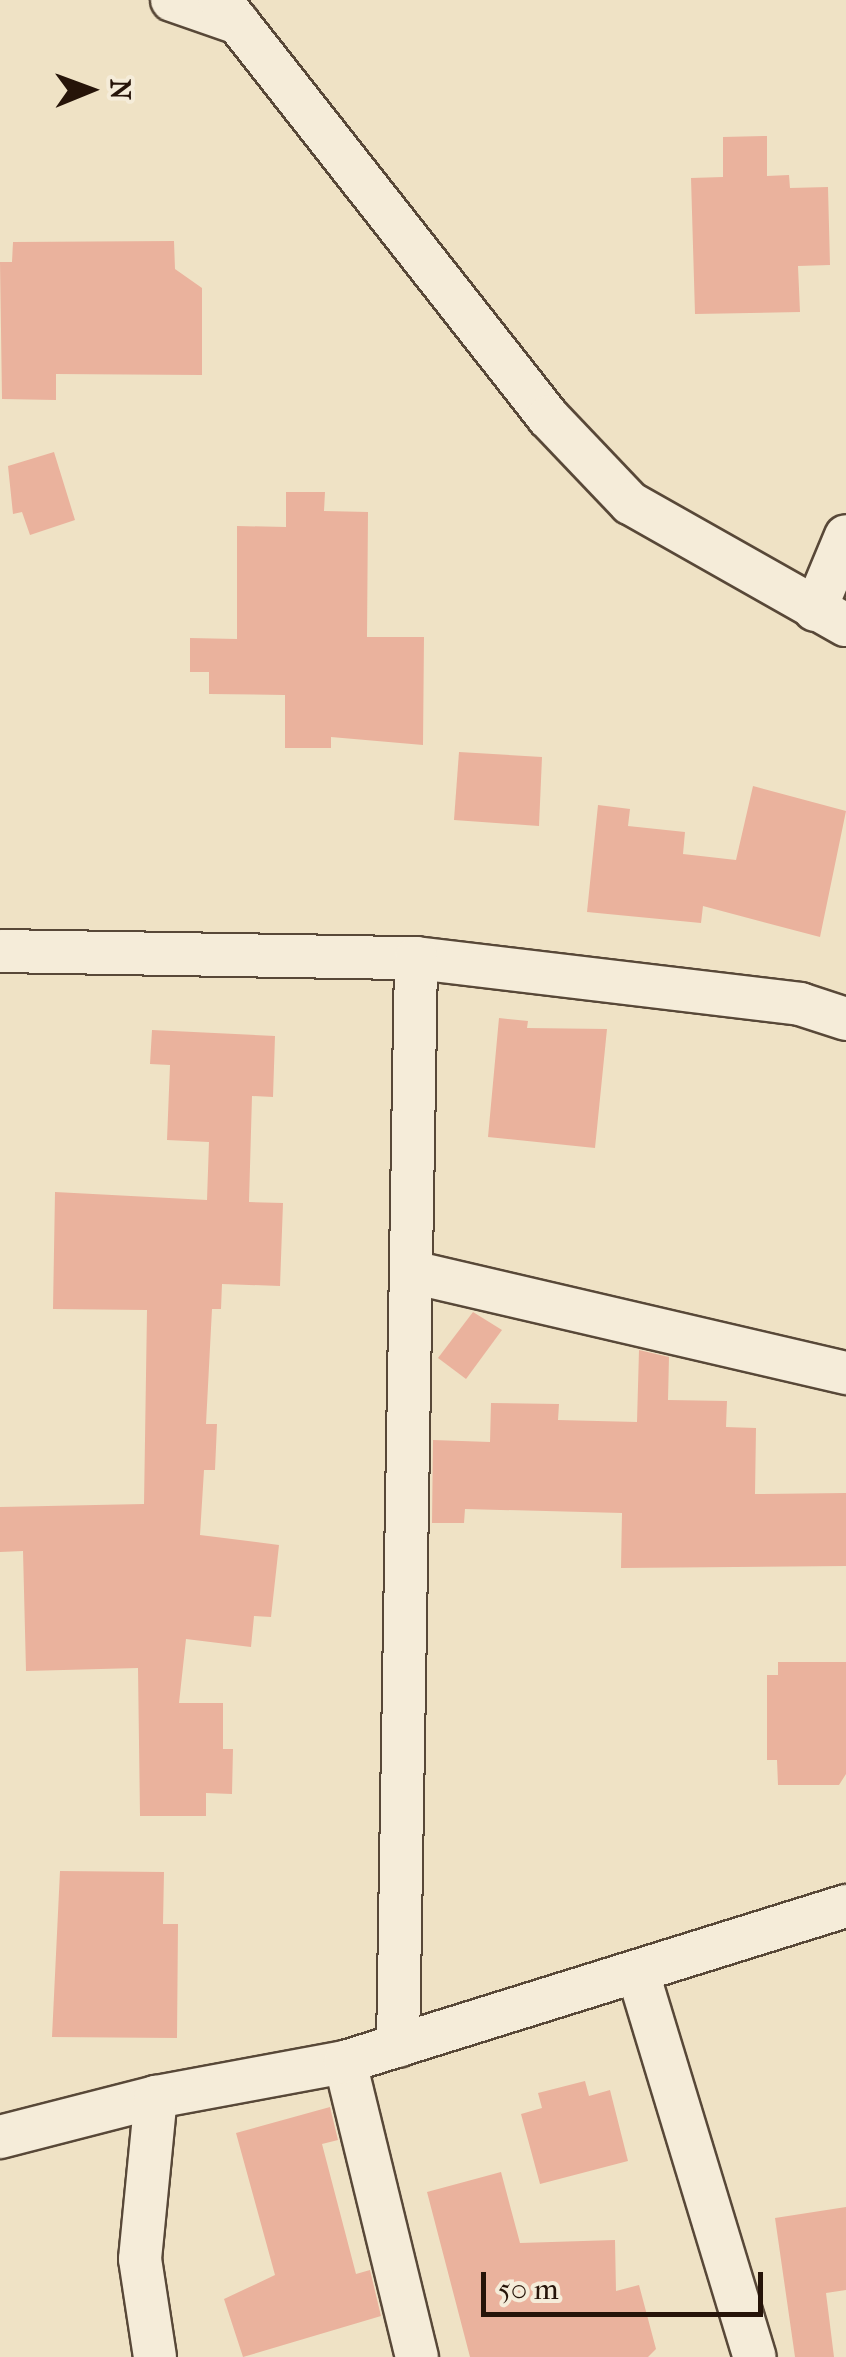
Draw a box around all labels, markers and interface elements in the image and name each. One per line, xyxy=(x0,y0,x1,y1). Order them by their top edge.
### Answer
north arrow xyxy=(40,40,140,140)
text: N xyxy=(104,79,137,100)
scale bar xyxy=(486,2252,768,2314)
text: 50 m xyxy=(498,2272,559,2307)

